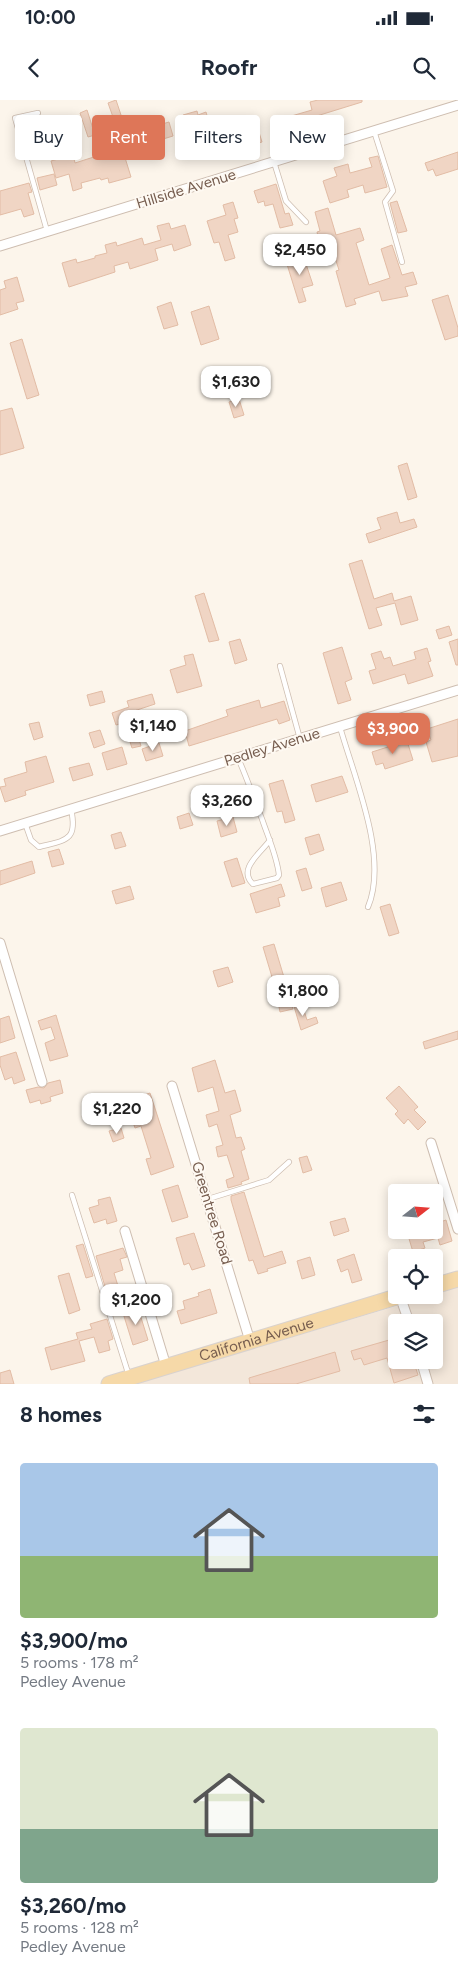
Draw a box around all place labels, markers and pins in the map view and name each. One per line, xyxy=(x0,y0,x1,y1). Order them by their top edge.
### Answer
pin: $2,450 xyxy=(259,234,341,276)
pin: $1,630 xyxy=(195,366,277,408)
pin: $1,140 xyxy=(112,710,194,752)
pin: $3,900 xyxy=(352,712,434,755)
pin: $3,260 xyxy=(186,784,268,827)
pin: $1,800 xyxy=(262,974,344,1017)
pin: $1,220 xyxy=(76,1092,158,1135)
pin: $1,200 xyxy=(95,1284,177,1326)

